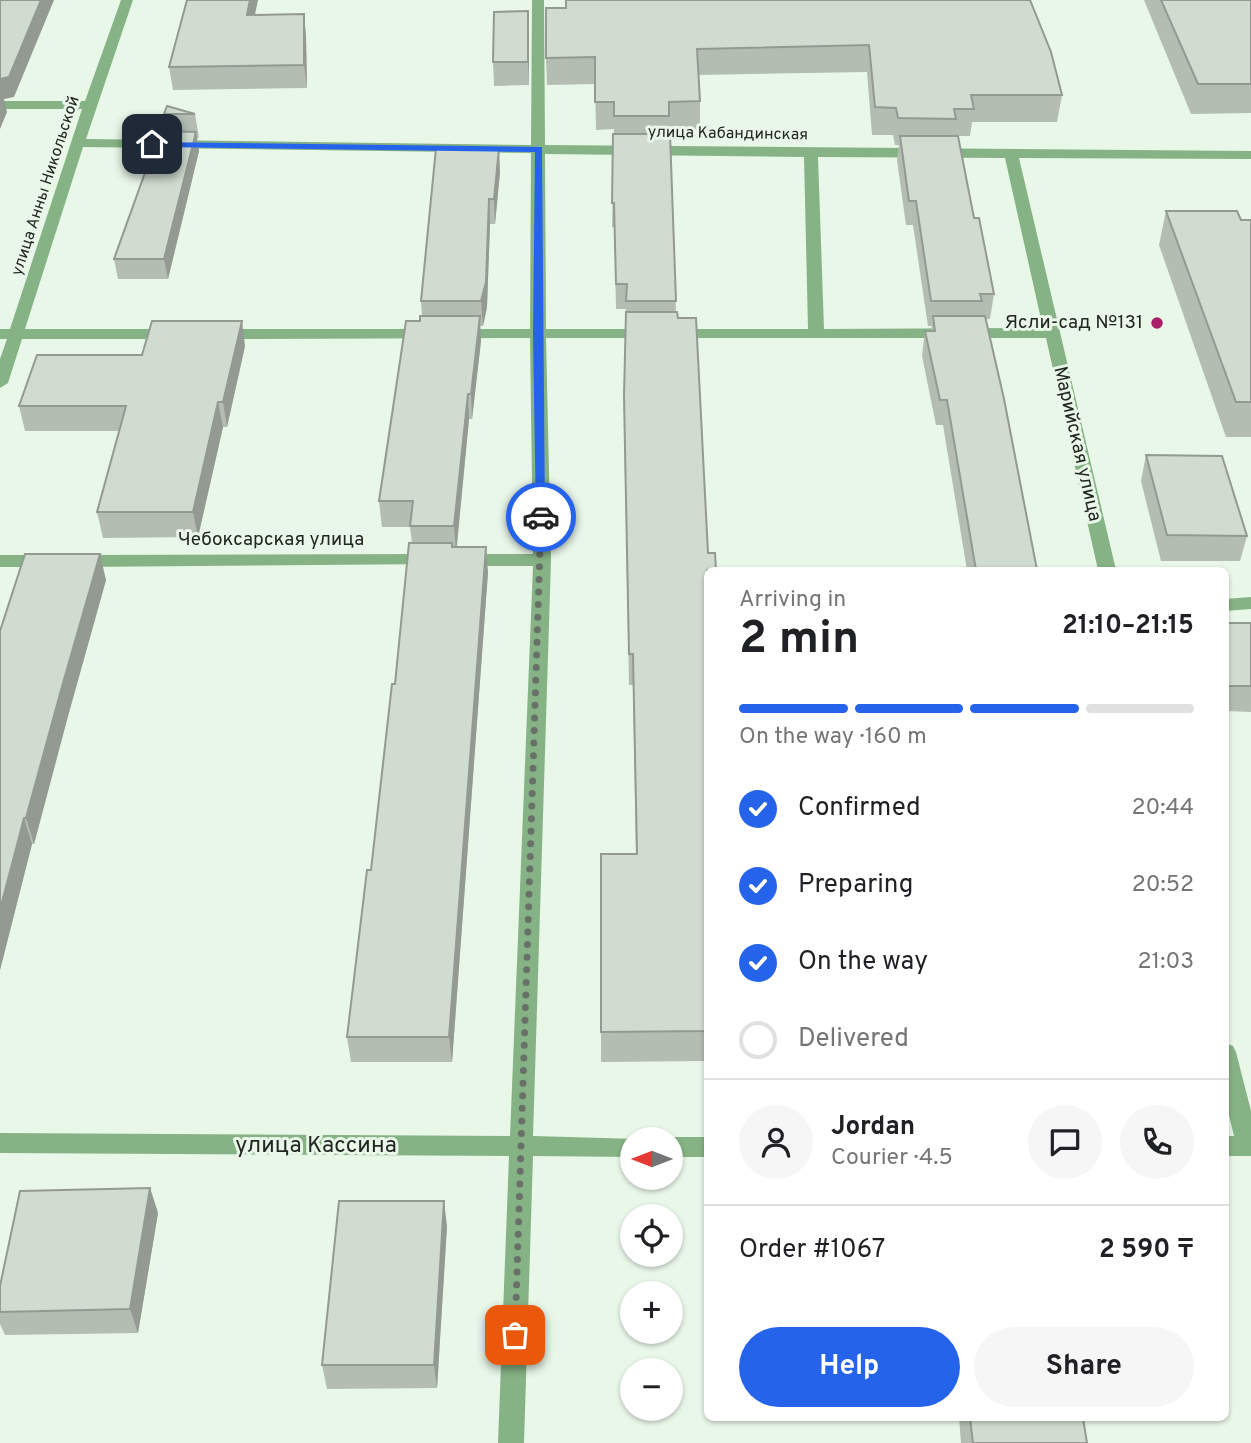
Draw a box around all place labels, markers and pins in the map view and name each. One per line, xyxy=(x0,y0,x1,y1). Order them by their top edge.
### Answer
pin xyxy=(122,114,182,174)
place label: Ясли-сад №131 xyxy=(1004,311,1143,335)
marker: Ясли-сад №131 xyxy=(1149,315,1165,331)
pin xyxy=(485,1305,545,1365)

